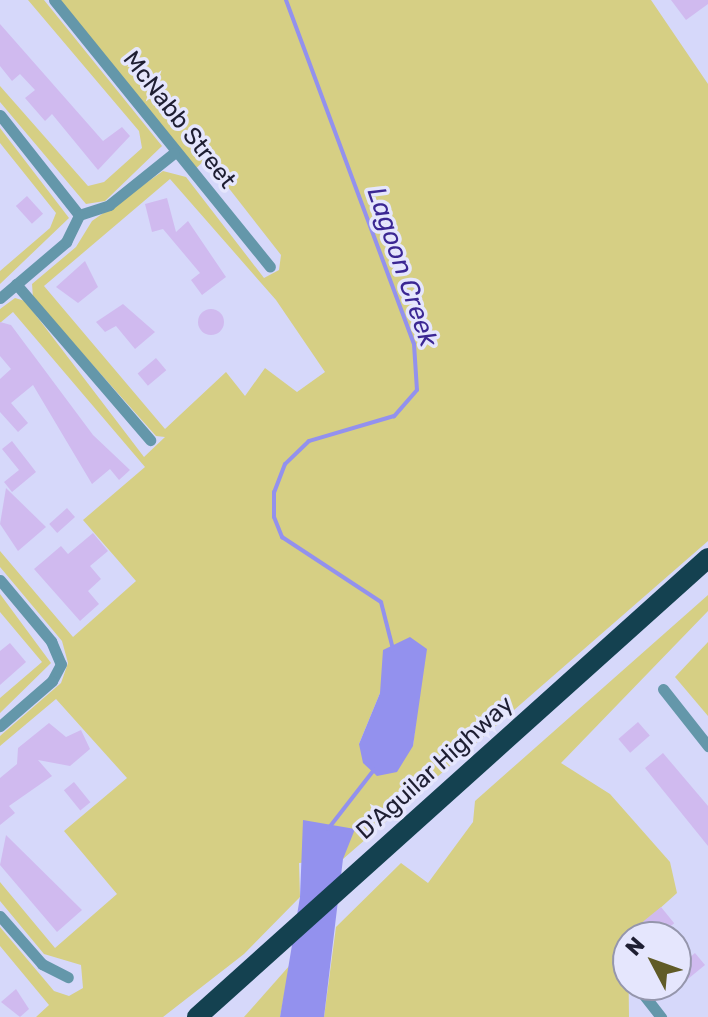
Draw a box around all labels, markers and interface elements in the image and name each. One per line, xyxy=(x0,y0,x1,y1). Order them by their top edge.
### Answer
street label: McNabb Street xyxy=(117,46,241,194)
water label: Lagoon Creek xyxy=(360,183,444,351)
street label: D'Aguilar Highway xyxy=(350,690,520,846)
north arrow xyxy=(612,921,692,1001)
text: N xyxy=(620,931,650,961)

